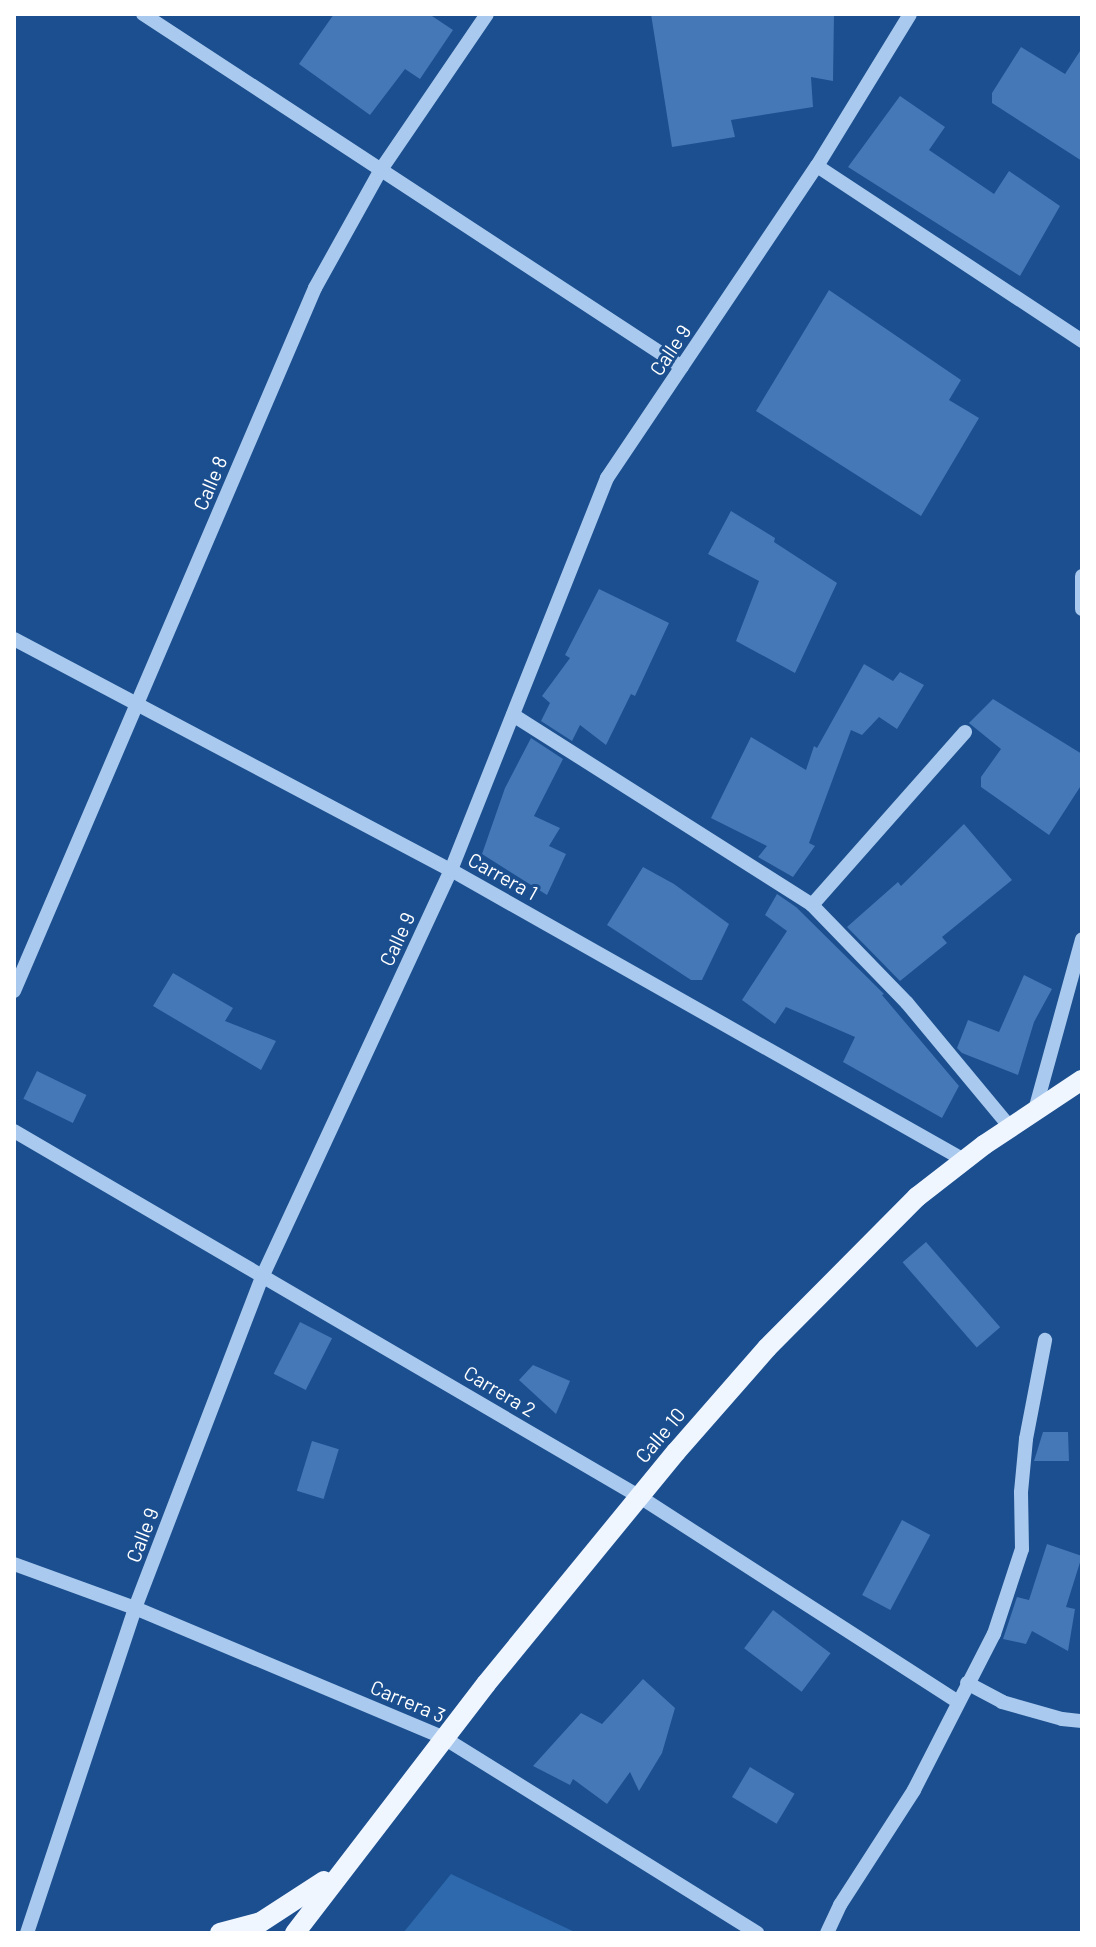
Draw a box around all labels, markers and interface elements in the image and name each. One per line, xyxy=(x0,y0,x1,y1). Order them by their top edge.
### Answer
street label: Calle 9 xyxy=(644,320,696,380)
street label: Calle 8 xyxy=(188,452,232,514)
street label: Carrera 1 xyxy=(464,847,542,905)
street label: Calle 9 xyxy=(374,908,420,970)
street label: Carrera 2 xyxy=(460,1360,540,1422)
street label: Calle 10 xyxy=(630,1403,690,1467)
street label: Calle 9 xyxy=(121,1504,163,1566)
street label: Carrera 3 xyxy=(367,1675,449,1727)

